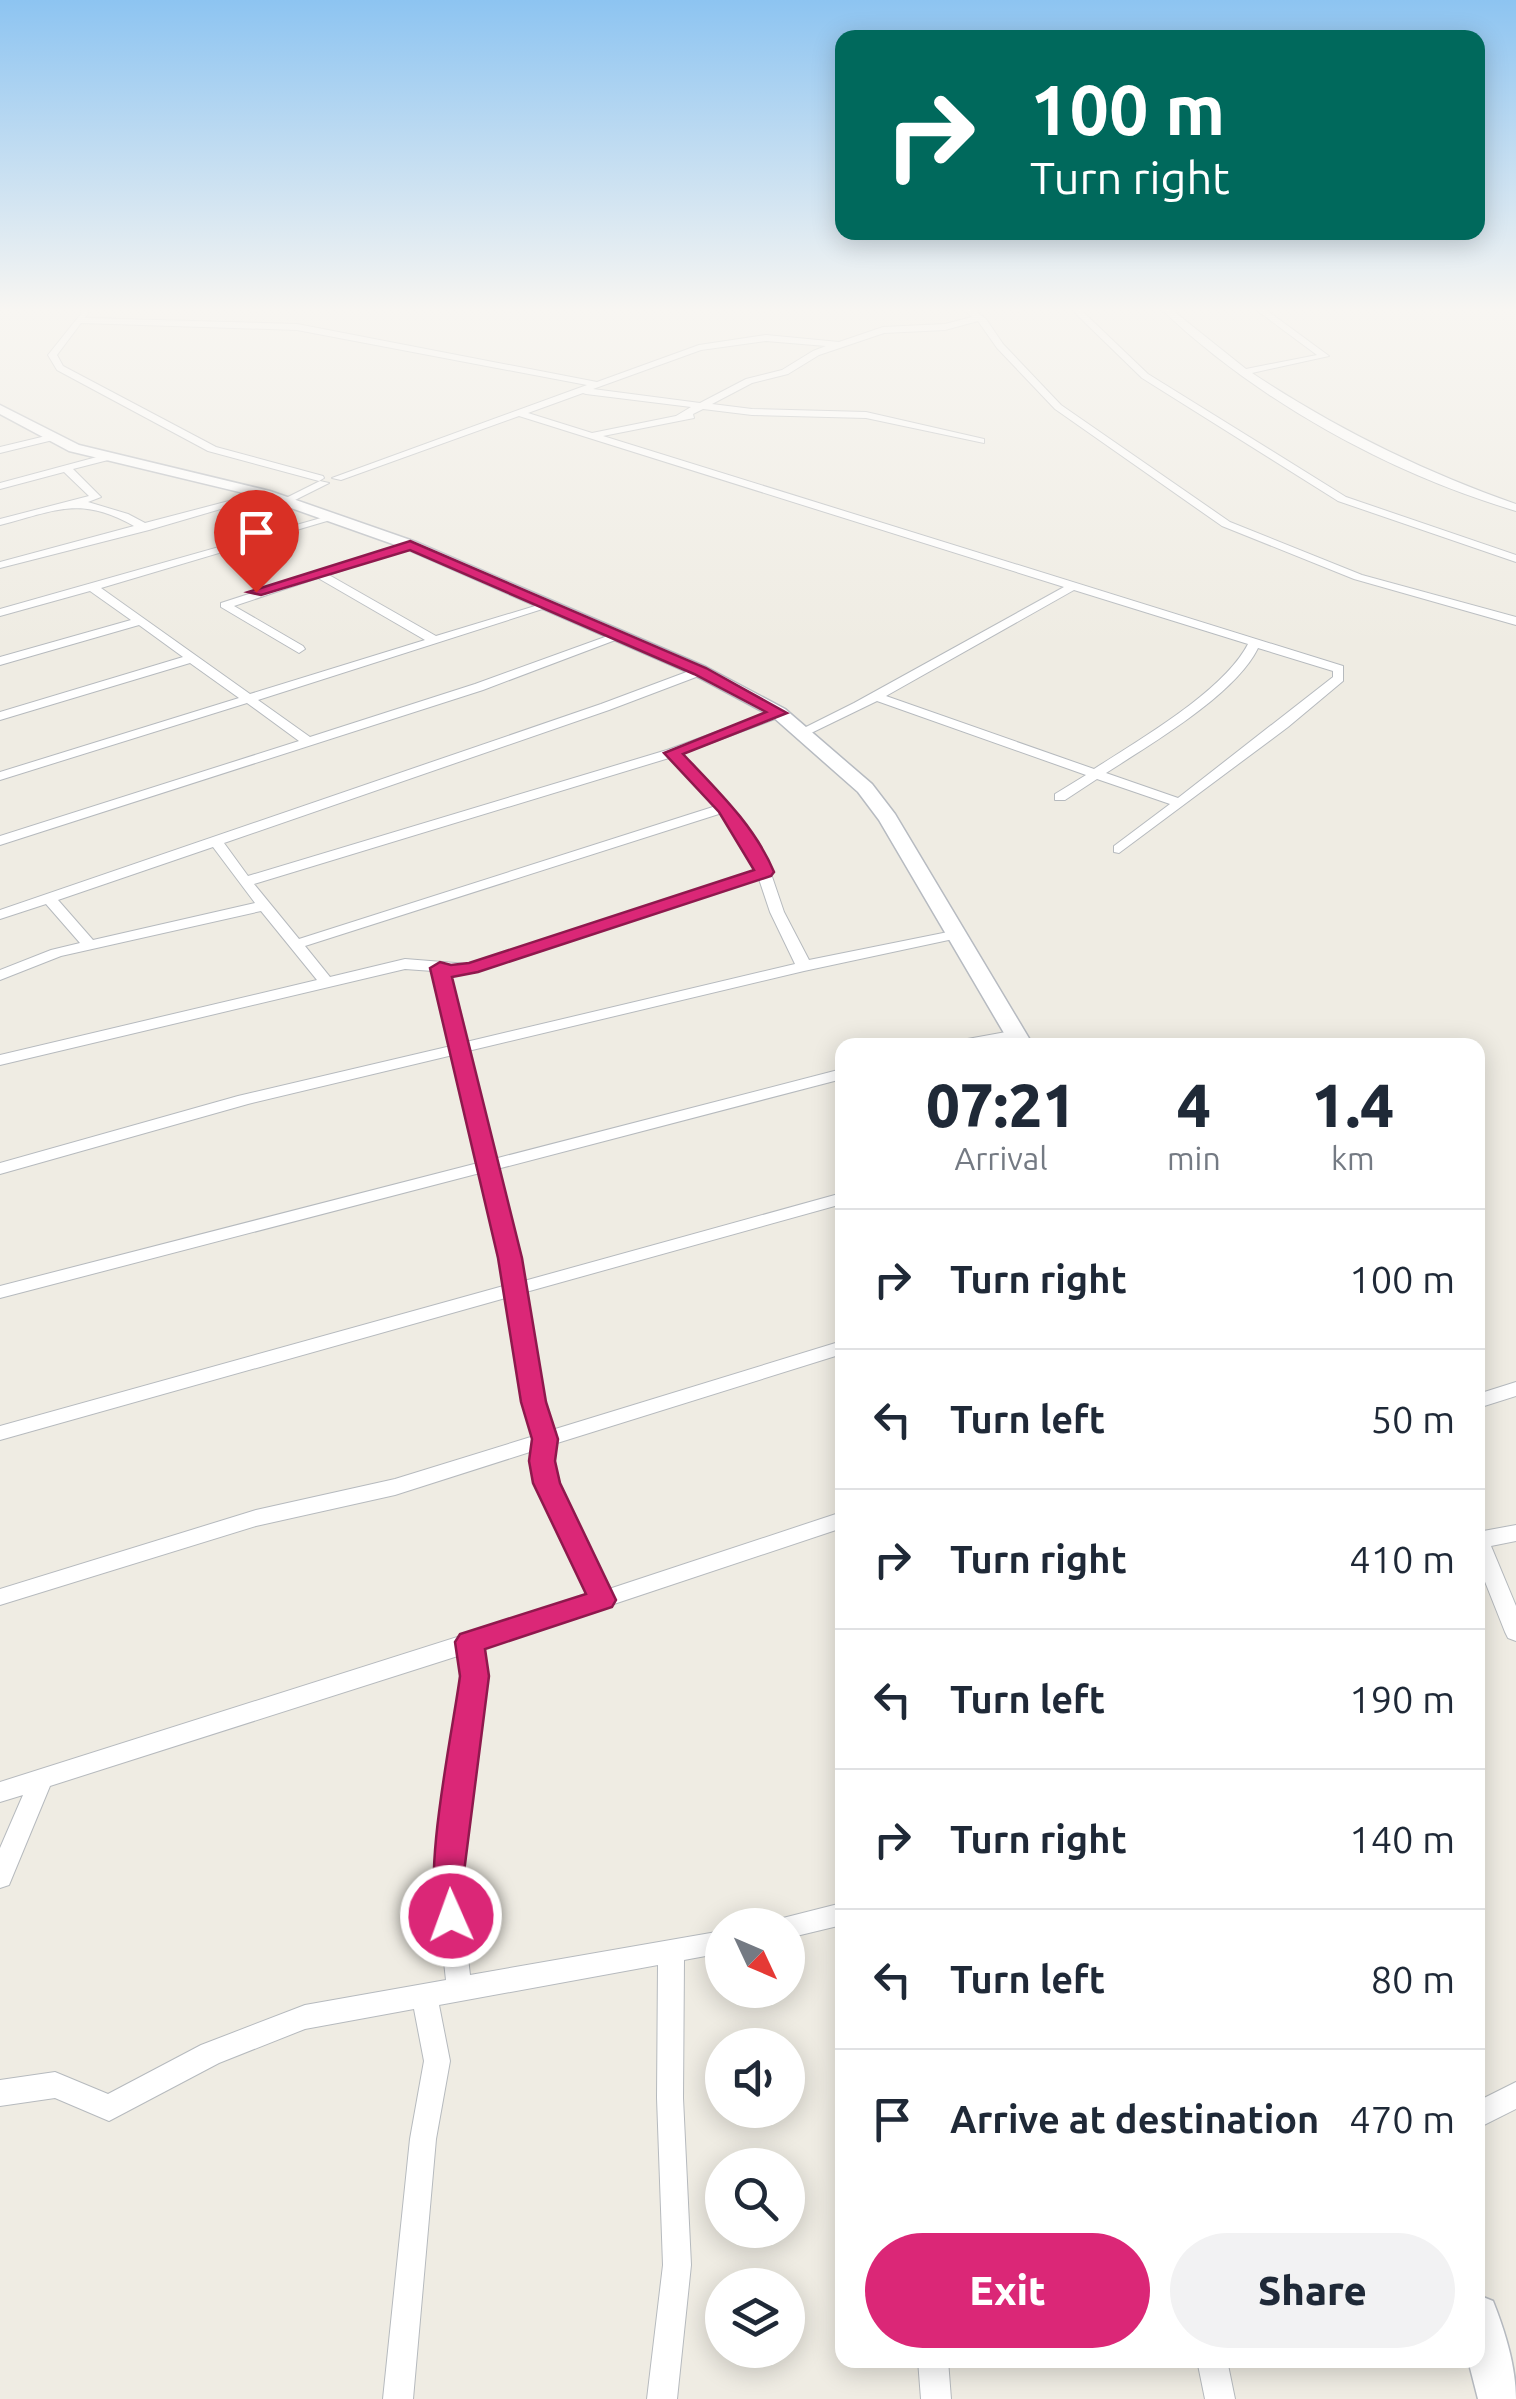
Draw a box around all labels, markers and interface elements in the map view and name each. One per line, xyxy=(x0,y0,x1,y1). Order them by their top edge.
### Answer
icon: right xyxy=(865,70,995,200)
text: 100 m xyxy=(1030,70,1225,148)
text: Turn right xyxy=(1030,152,1230,203)
pin xyxy=(214,490,299,593)
icon: arrive xyxy=(229,505,284,560)
text: 07:21 xyxy=(926,1071,1076,1138)
text: 4 xyxy=(1177,1071,1211,1138)
text: 1.4 xyxy=(1312,1071,1394,1138)
text: Arrival xyxy=(954,1140,1048,1176)
text: min xyxy=(1167,1140,1221,1176)
text: km xyxy=(1331,1140,1375,1176)
icon: right xyxy=(865,1252,920,1307)
text: Turn right xyxy=(950,1258,1127,1300)
text: 100 m xyxy=(1349,1258,1455,1300)
icon: left xyxy=(865,1392,920,1447)
text: Turn left xyxy=(950,1398,1105,1440)
text: 50 m xyxy=(1371,1398,1455,1440)
icon: right xyxy=(865,1532,920,1587)
text: Turn right xyxy=(950,1538,1127,1580)
text: 410 m xyxy=(1349,1538,1455,1580)
icon: left xyxy=(865,1672,920,1727)
text: Turn left xyxy=(950,1678,1105,1720)
text: 190 m xyxy=(1349,1678,1455,1720)
icon: right xyxy=(865,1812,920,1867)
text: Turn right xyxy=(950,1818,1127,1860)
text: 140 m xyxy=(1349,1818,1455,1860)
position arrow xyxy=(399,1864,503,1968)
north arrow xyxy=(705,1908,805,2008)
map controls xyxy=(705,1908,805,2368)
icon: left xyxy=(865,1952,920,2007)
text: Turn left xyxy=(950,1958,1105,2000)
text: 80 m xyxy=(1371,1958,1455,2000)
button: sound xyxy=(705,2028,805,2128)
icon: arrive xyxy=(865,2092,920,2147)
text: Arrive at destination xyxy=(950,2098,1319,2140)
text: 470 m xyxy=(1349,2098,1455,2140)
button: search xyxy=(705,2148,805,2248)
button: Exit xyxy=(865,2233,1150,2348)
button: Share xyxy=(1170,2233,1455,2348)
button: layers xyxy=(705,2268,805,2368)

